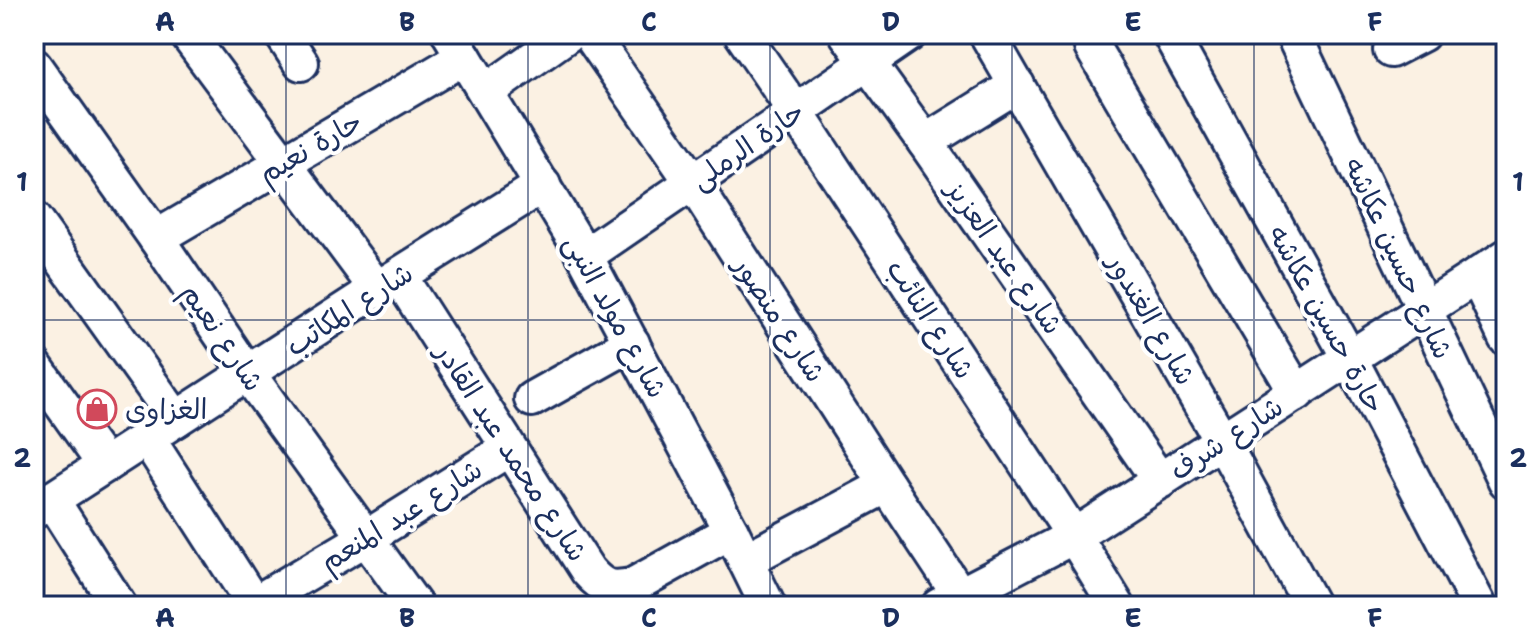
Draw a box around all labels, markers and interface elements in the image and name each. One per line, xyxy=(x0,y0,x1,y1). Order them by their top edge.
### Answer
text: A xyxy=(155,4,175,39)
text: B xyxy=(399,4,415,39)
text: C xyxy=(641,4,657,39)
text: D xyxy=(882,4,900,39)
text: E xyxy=(1124,4,1142,39)
text: F xyxy=(1367,4,1383,39)
street label: حارة الرملى xyxy=(682,92,812,198)
street label: حارة نعيم xyxy=(251,102,370,195)
street label: شارع حسين عكاشه xyxy=(1335,151,1462,365)
text: 1 xyxy=(16,164,28,199)
text: 1 xyxy=(1512,164,1524,199)
street label: شارع عبد العزيز xyxy=(936,171,1072,342)
street label: حارة حسين عكاشه xyxy=(1260,218,1394,420)
street label: شارع مولد النبى xyxy=(554,227,677,405)
street label: شارع الغندور xyxy=(1097,244,1205,392)
street label: شارع منصور xyxy=(723,247,835,390)
street label: شارع النائب xyxy=(877,252,984,387)
street label: شارع المكاتب xyxy=(278,254,421,365)
street label: شارع نعيم xyxy=(170,275,273,400)
street label: شارع محمد عبد القادر xyxy=(425,334,597,569)
street label: شارع شرف xyxy=(1162,387,1291,490)
shop icon: الغزاوى xyxy=(76,388,118,430)
place label: الغزاوى xyxy=(125,390,207,428)
text: 2 xyxy=(13,440,31,475)
text: 2 xyxy=(1509,440,1527,475)
street label: شارع عبد المنعم xyxy=(313,450,491,583)
text: A xyxy=(155,600,175,635)
text: B xyxy=(399,600,415,635)
text: C xyxy=(641,600,657,635)
text: D xyxy=(882,600,900,635)
text: E xyxy=(1124,600,1142,635)
text: F xyxy=(1367,600,1383,635)

